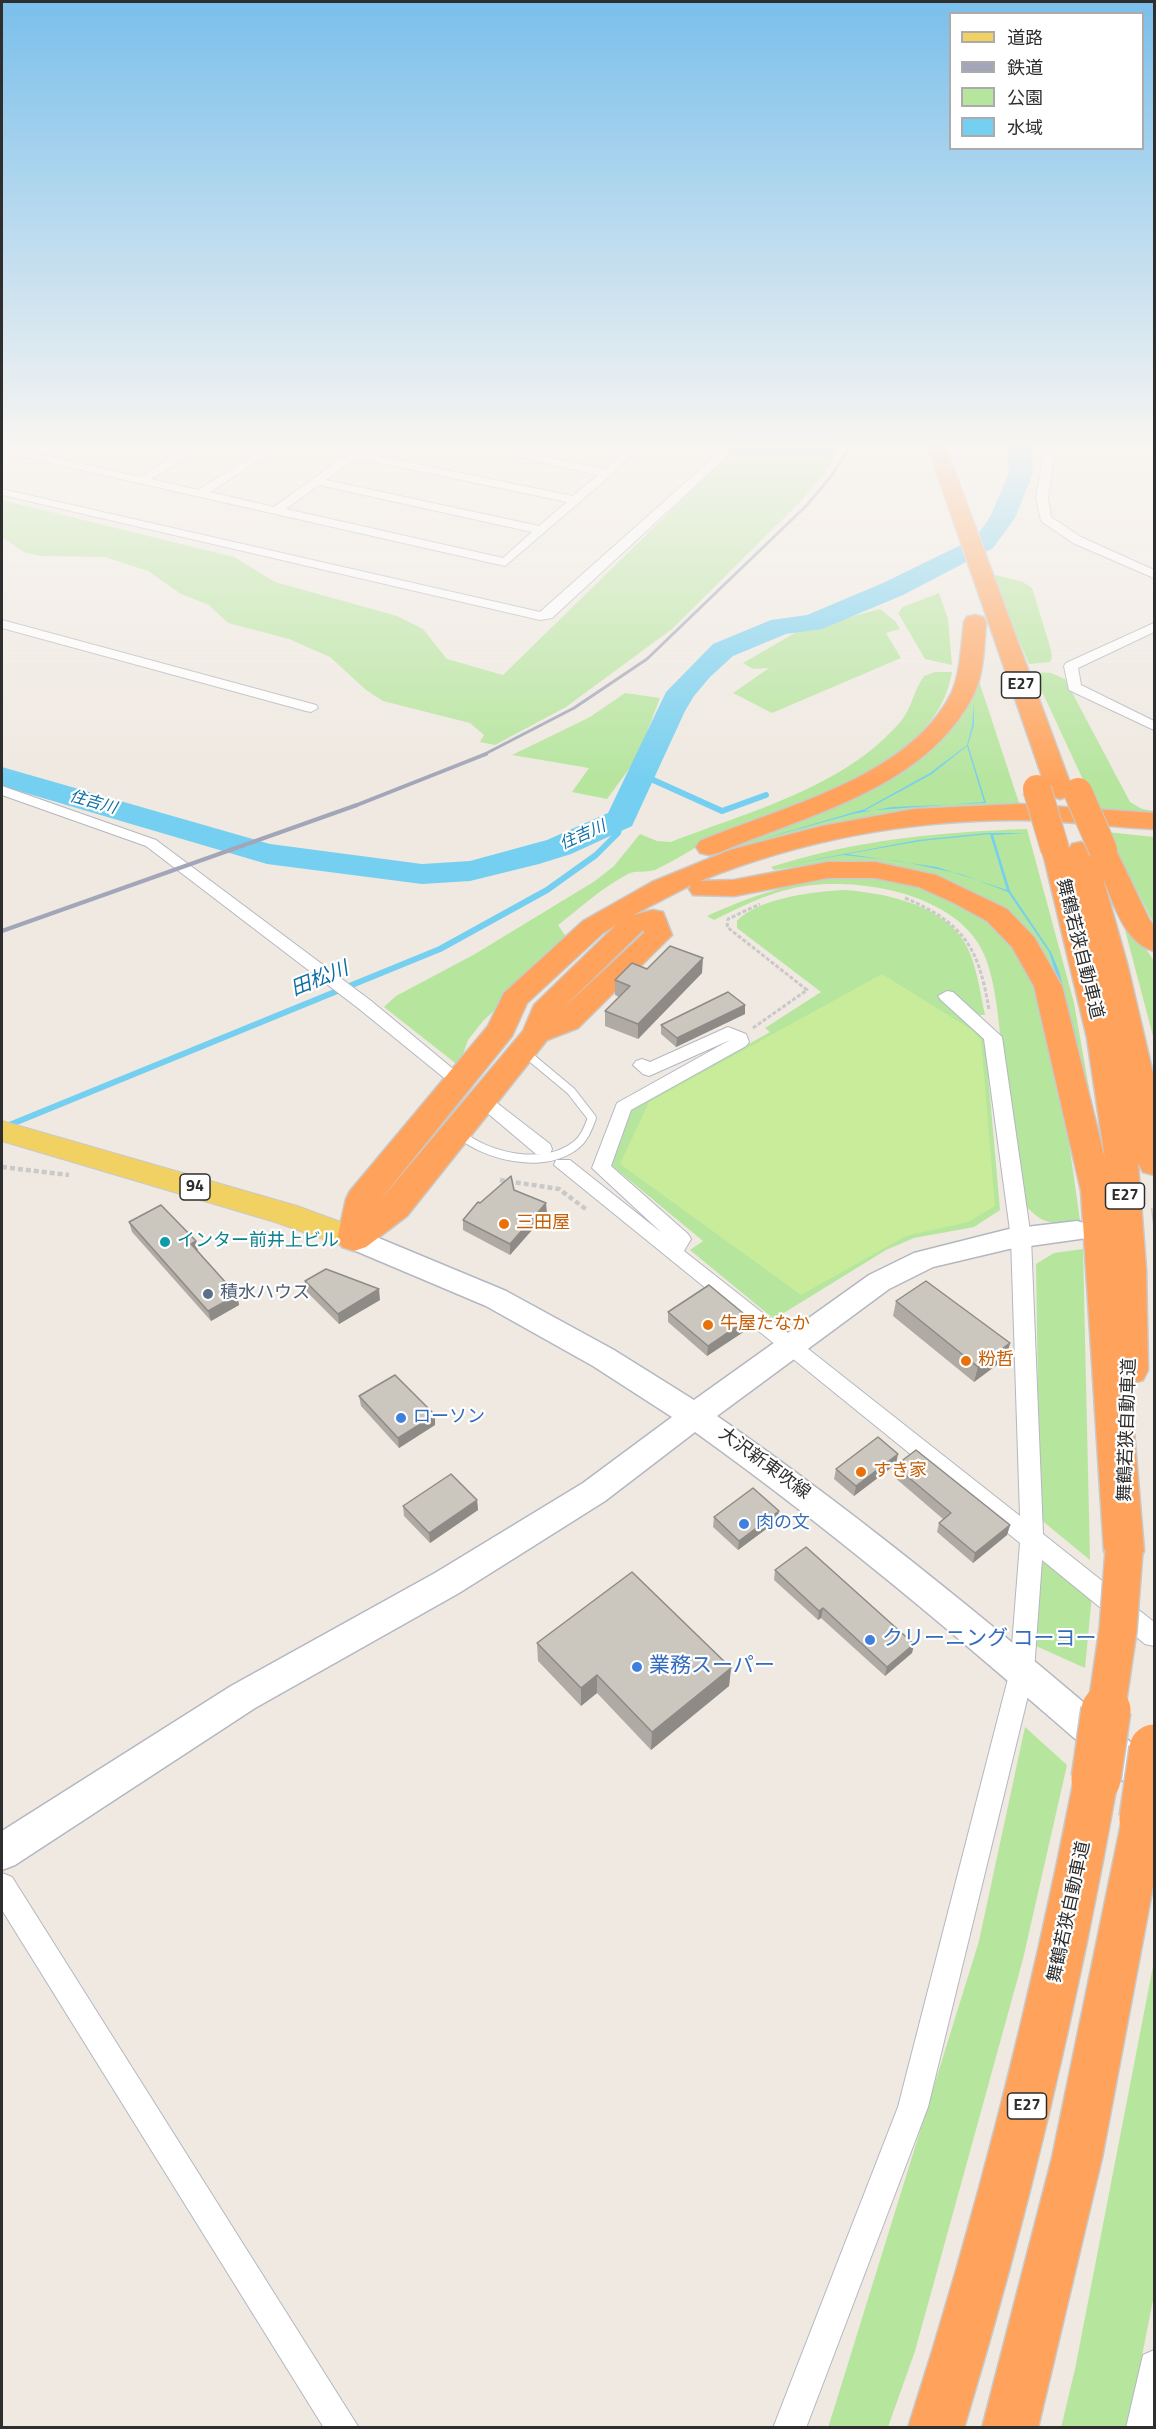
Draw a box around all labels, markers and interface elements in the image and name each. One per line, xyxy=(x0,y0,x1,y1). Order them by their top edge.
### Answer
legend xyxy=(949,12,1144,150)
text: 道路 xyxy=(1007,24,1043,51)
text: 鉄道 xyxy=(1007,54,1043,81)
text: 公園 xyxy=(1007,84,1043,111)
text: 水域 xyxy=(1007,114,1043,141)
road number: E27 xyxy=(1002,672,1040,698)
water label: 住吉川 xyxy=(67,787,119,819)
water label: 住吉川 xyxy=(557,817,609,855)
street label: 舞鶴若狭自動車道 xyxy=(1051,877,1107,1021)
water label: 田松川 xyxy=(288,958,352,1002)
road number: 94 xyxy=(180,1174,210,1200)
road number: E27 xyxy=(1106,1183,1144,1209)
place label: 三田屋 xyxy=(516,1213,570,1235)
marker: 三田屋 xyxy=(497,1217,511,1231)
place label: インター前井上ビル xyxy=(177,1231,339,1253)
marker: インター前井上ビル xyxy=(158,1235,172,1249)
place label: 積水ハウス xyxy=(220,1283,310,1305)
marker: 積水ハウス xyxy=(201,1287,215,1301)
place label: 牛屋たなか xyxy=(720,1314,810,1336)
marker: 牛屋たなか xyxy=(701,1318,715,1332)
place label: 粉哲 xyxy=(978,1350,1014,1372)
marker: 粉哲 xyxy=(959,1354,973,1368)
street label: 舞鶴若狭自動車道 xyxy=(1115,1358,1141,1502)
place label: ローソン xyxy=(413,1407,485,1429)
marker: ローソン xyxy=(394,1411,408,1425)
street label: 大沢新東吹線 xyxy=(714,1424,814,1504)
place label: すき家 xyxy=(873,1461,927,1483)
marker: すき家 xyxy=(854,1465,868,1479)
place label: 肉の文 xyxy=(756,1513,810,1535)
marker: 肉の文 xyxy=(737,1517,751,1531)
place label: クリーニング コーヨー xyxy=(882,1627,1097,1653)
marker: クリーニング コーヨー xyxy=(863,1633,877,1647)
place label: 業務スーパー xyxy=(649,1654,775,1680)
marker: 業務スーパー xyxy=(630,1660,644,1674)
street label: 舞鶴若狭自動車道 xyxy=(1044,1839,1096,1985)
road number: E27 xyxy=(1008,2093,1046,2119)

